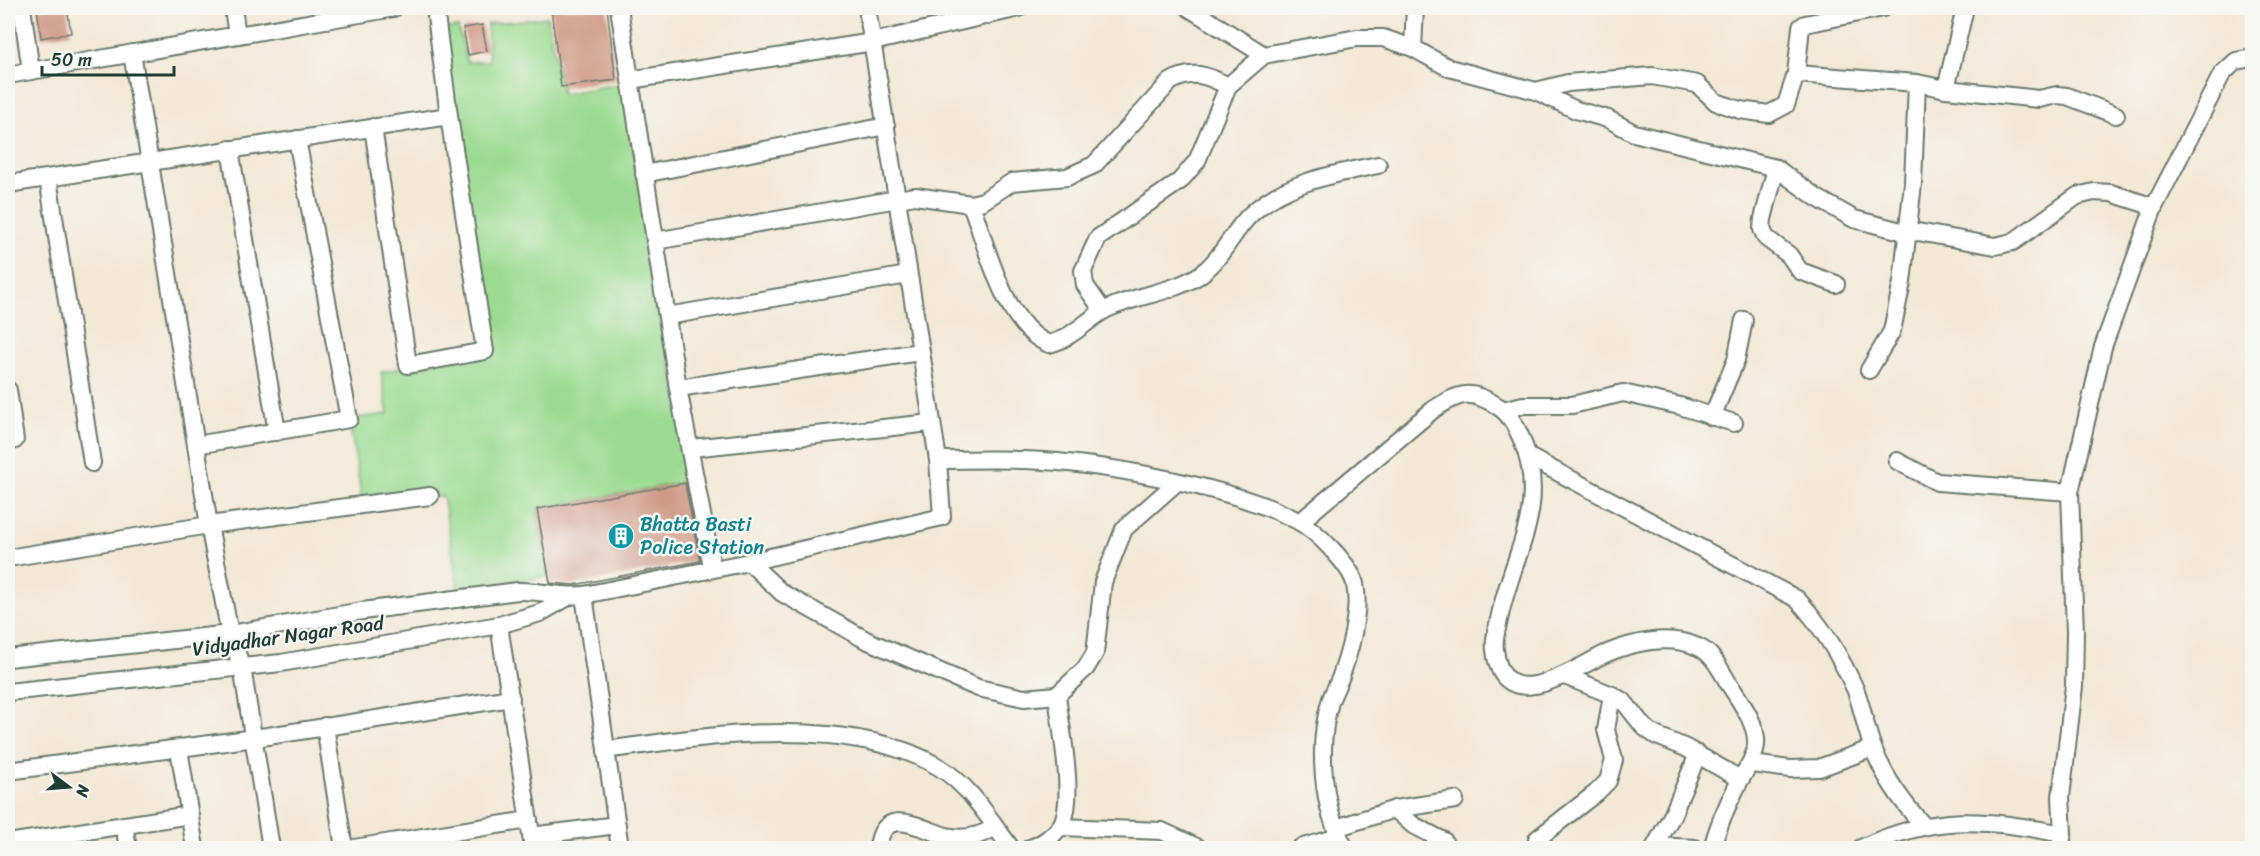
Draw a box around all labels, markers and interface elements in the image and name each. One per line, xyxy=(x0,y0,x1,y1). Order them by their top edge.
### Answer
scale bar xyxy=(42,39,174,77)
text: 50 m xyxy=(51,44,92,76)
place label: Bhatta Basti Police Station xyxy=(640,507,764,565)
building icon: Bhatta Basti Police Station xyxy=(606,521,636,551)
street label: Vidyadhar Nagar Road xyxy=(190,605,387,667)
north arrow xyxy=(39,757,99,817)
text: N xyxy=(67,781,99,801)

